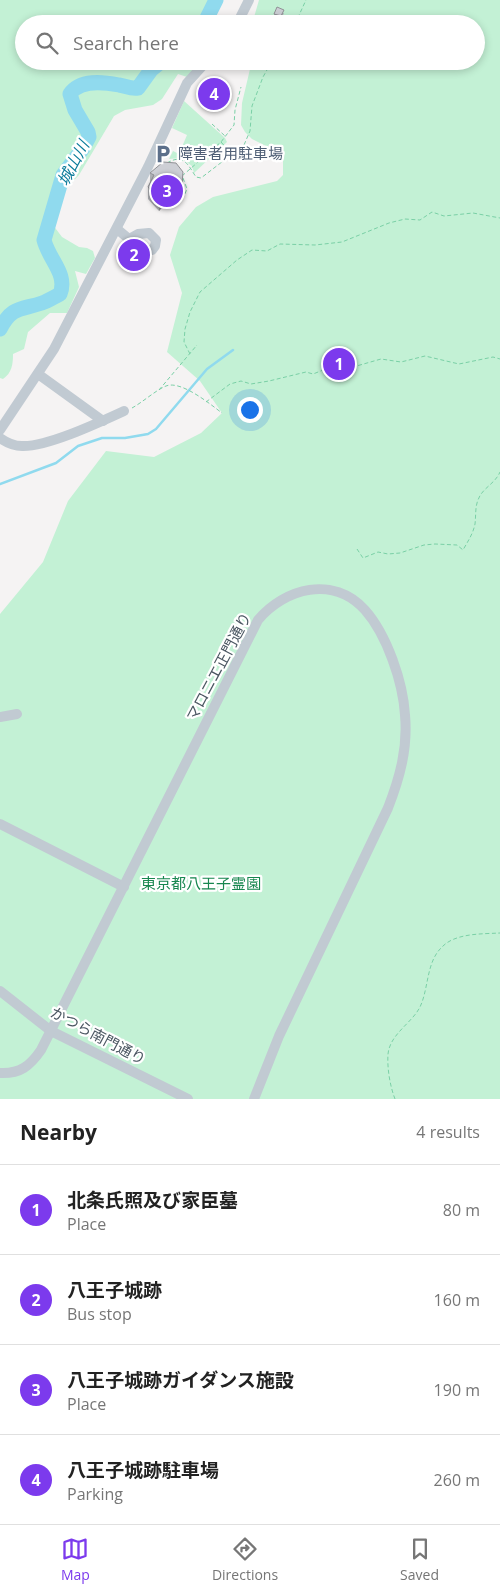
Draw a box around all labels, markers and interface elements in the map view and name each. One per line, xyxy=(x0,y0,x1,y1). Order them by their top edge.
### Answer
search box xyxy=(15,15,485,70)
icon: search xyxy=(33,29,61,57)
text: Search here xyxy=(73,30,179,56)
pin: 4 xyxy=(198,75,230,113)
water label: 城山川 xyxy=(52,135,95,189)
parking icon: 障害者用駐車場 xyxy=(152,143,174,165)
place label: 障害者用駐車場 xyxy=(178,143,283,163)
pin: 3 xyxy=(151,172,183,210)
pin: 2 xyxy=(118,236,150,274)
pin: 1 xyxy=(323,345,355,383)
your location xyxy=(237,397,263,423)
street label: マロニエ正門通り xyxy=(181,609,255,724)
park label: 東京都八王子霊園 xyxy=(141,873,261,893)
street label: かつら南門通り xyxy=(47,1002,150,1069)
text: Nearby xyxy=(20,1118,97,1146)
text: 4 results xyxy=(416,1121,480,1143)
text: 北条氏照及び家臣墓 xyxy=(67,1187,238,1213)
text: 1 xyxy=(31,1199,41,1221)
text: 80 m xyxy=(443,1199,480,1221)
text: Place xyxy=(67,1213,106,1235)
text: 八王子城跡 xyxy=(67,1277,162,1303)
text: 2 xyxy=(31,1289,41,1311)
text: 160 m xyxy=(434,1289,480,1311)
text: Bus stop xyxy=(67,1303,132,1325)
text: 八王子城跡ガイダンス施設 xyxy=(67,1367,294,1393)
text: 3 xyxy=(31,1379,41,1401)
text: 190 m xyxy=(434,1379,480,1401)
text: Place xyxy=(67,1393,106,1415)
text: 八王子城跡駐車場 xyxy=(67,1457,219,1483)
text: 4 xyxy=(31,1469,41,1491)
text: 260 m xyxy=(434,1469,480,1491)
text: Parking xyxy=(67,1483,123,1505)
tab: Map xyxy=(61,1535,90,1584)
tab: Directions xyxy=(212,1535,278,1584)
tab: Saved xyxy=(400,1535,439,1584)

